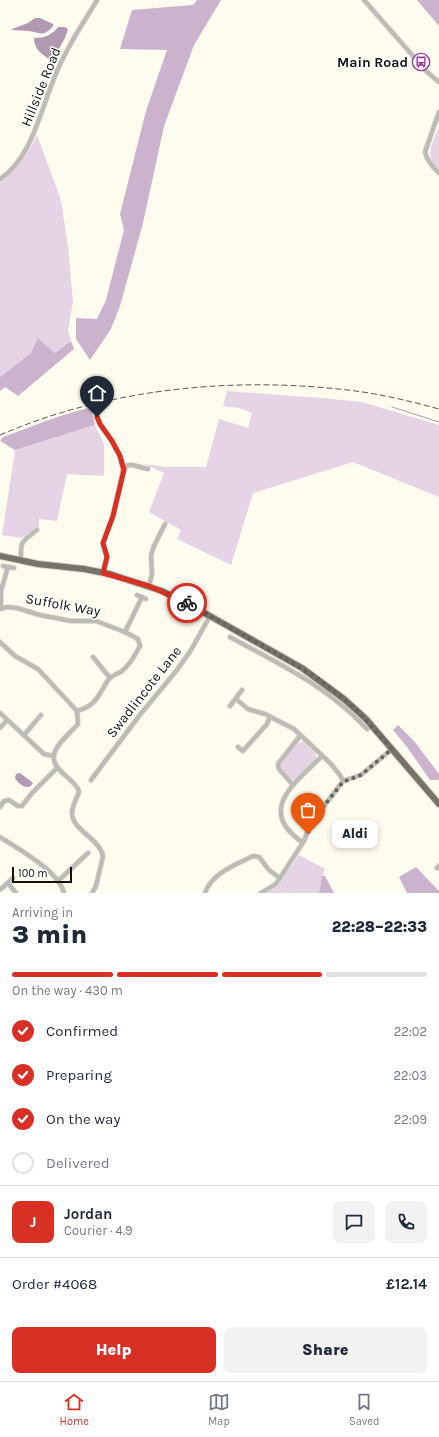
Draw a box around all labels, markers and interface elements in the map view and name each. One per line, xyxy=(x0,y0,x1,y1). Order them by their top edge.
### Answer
street label: Hillside Road xyxy=(17,45,65,129)
bus stop icon: Main Road xyxy=(411,52,431,72)
place label: Main Road xyxy=(337,54,408,71)
pin xyxy=(80,376,114,417)
icon: home xyxy=(86,382,108,404)
courier xyxy=(167,583,207,623)
street label: Suffolk Way xyxy=(24,590,102,620)
icon: bike xyxy=(176,592,198,614)
street label: Swadlincote Lane xyxy=(103,643,185,741)
pin xyxy=(291,793,325,834)
icon: bag xyxy=(297,799,319,821)
callout: Aldi xyxy=(332,820,378,848)
text: Aldi xyxy=(342,826,368,841)
scale bar xyxy=(12,865,72,884)
text: 100 m xyxy=(18,867,48,880)
text: Arriving in xyxy=(12,905,73,920)
text: 22:28–22:33 xyxy=(332,918,427,936)
text: 3 min xyxy=(12,919,87,950)
text: On the way · 430 m xyxy=(12,983,123,998)
icon: check xyxy=(12,1020,34,1042)
text: Confirmed xyxy=(46,1022,118,1040)
text: 22:02 xyxy=(394,1024,427,1039)
icon: check xyxy=(12,1064,34,1086)
text: Preparing xyxy=(46,1066,112,1084)
text: 22:03 xyxy=(394,1068,427,1083)
icon: check xyxy=(12,1108,34,1130)
text: On the way xyxy=(46,1110,120,1128)
text: 22:09 xyxy=(394,1112,427,1127)
text: Delivered xyxy=(46,1154,110,1172)
button: chat xyxy=(333,1201,375,1243)
button: phone xyxy=(385,1201,427,1243)
text: Jordan xyxy=(64,1205,112,1223)
text: J xyxy=(30,1213,36,1231)
text: Courier · 4.9 xyxy=(64,1223,133,1238)
text: Order #4068 xyxy=(12,1275,97,1293)
text: £12.14 xyxy=(386,1275,427,1293)
button: Help xyxy=(12,1327,216,1373)
button: Share xyxy=(224,1327,427,1373)
tab: Home xyxy=(60,1391,89,1428)
tab: Map xyxy=(208,1391,230,1428)
tab: Saved xyxy=(349,1391,379,1428)

